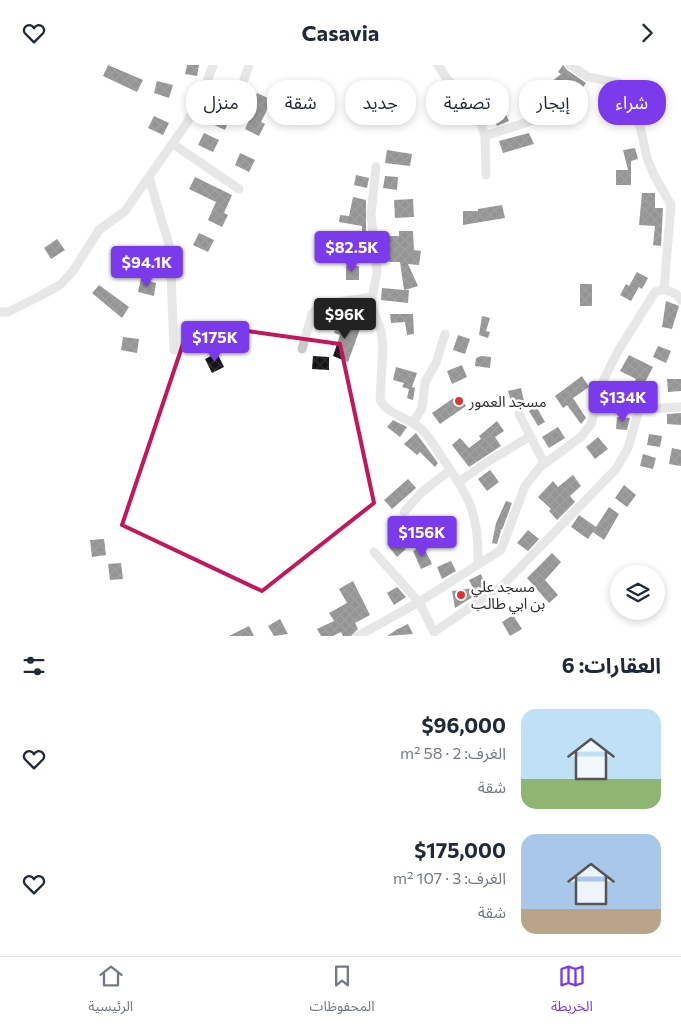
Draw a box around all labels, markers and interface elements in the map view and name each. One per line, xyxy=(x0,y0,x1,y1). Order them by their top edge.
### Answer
icon: heart xyxy=(20,19,48,47)
text: Casavia xyxy=(302,19,379,46)
icon: forward xyxy=(633,19,661,47)
chip: منزل xyxy=(186,80,257,125)
chip: شقة xyxy=(267,80,335,125)
chip: جديد xyxy=(345,80,416,125)
chip: تصفية xyxy=(426,80,509,125)
chip: إيجار xyxy=(519,80,588,125)
chip: شراء xyxy=(598,80,666,125)
pin: $82.5K xyxy=(311,231,393,273)
text: $82.5K xyxy=(326,237,378,256)
pin: $94.1K xyxy=(106,245,188,288)
text: $94.1K xyxy=(122,252,172,271)
pin: $96K xyxy=(315,297,375,340)
text: $96K xyxy=(325,304,365,323)
pin: $175K xyxy=(180,321,250,363)
text: $175K xyxy=(192,327,238,346)
pin: $134K xyxy=(588,381,658,423)
text: $134K xyxy=(600,387,646,406)
place label: مسجد العمور xyxy=(468,392,547,411)
marker: مسجد العمور xyxy=(453,395,465,407)
pin: $156K xyxy=(387,515,457,558)
text: $156K xyxy=(399,522,445,541)
map controls xyxy=(610,565,665,620)
button: layers xyxy=(610,565,665,620)
place label: مسجد علي بن ابي طالب xyxy=(471,577,545,615)
marker: مسجد علي بن ابي طالب xyxy=(455,589,467,601)
icon: filters xyxy=(20,652,48,680)
text: العقارات: 6 xyxy=(562,652,661,677)
text: $96,000 xyxy=(421,712,506,737)
icon: home xyxy=(561,729,621,789)
text: الغرف: 2 · 58 m² xyxy=(400,743,506,762)
icon: heart xyxy=(20,745,48,773)
text: شقة xyxy=(478,777,506,796)
text: $175,000 xyxy=(414,837,506,862)
icon: home xyxy=(561,854,621,914)
text: الغرف: 3 · 107 m² xyxy=(393,868,506,887)
icon: heart xyxy=(20,870,48,898)
text: شقة xyxy=(478,902,506,921)
tab: الرئيسية xyxy=(88,962,133,1021)
tab: المحفوظات xyxy=(310,962,375,1021)
tab: الخريطة xyxy=(551,962,593,1021)

